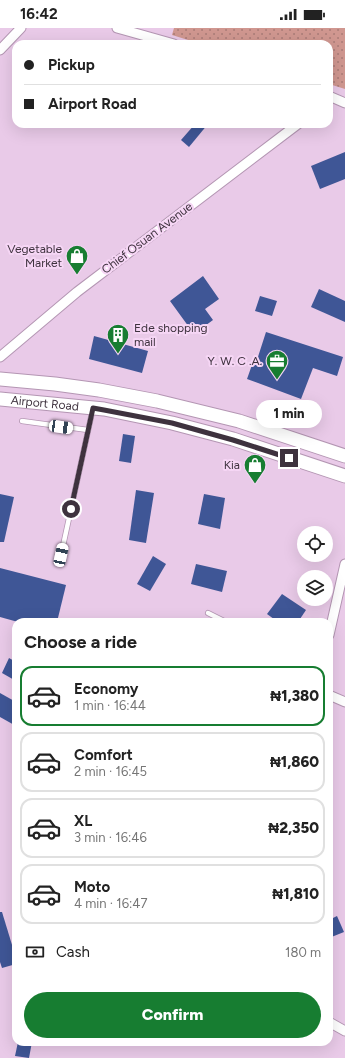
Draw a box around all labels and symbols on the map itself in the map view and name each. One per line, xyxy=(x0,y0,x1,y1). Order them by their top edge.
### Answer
street label: Chief Osuan Avenue xyxy=(99,199,196,277)
place label: Vegetable Market xyxy=(7,242,62,270)
shop icon: Vegetable Market xyxy=(64,243,90,276)
place label: Ede shopping mail xyxy=(134,321,208,349)
building icon: Ede shopping mail xyxy=(105,322,131,355)
office icon: Y. W. C .A. xyxy=(264,348,290,381)
place label: Y. W. C .A. xyxy=(208,354,262,368)
street label: Airport Road xyxy=(10,393,79,414)
callout: 1 min xyxy=(256,400,322,428)
car xyxy=(48,419,74,435)
route end xyxy=(280,449,298,467)
shop icon: Kia xyxy=(242,452,268,485)
place label: Kia xyxy=(224,458,240,472)
route start xyxy=(62,500,80,518)
car xyxy=(53,542,69,568)

